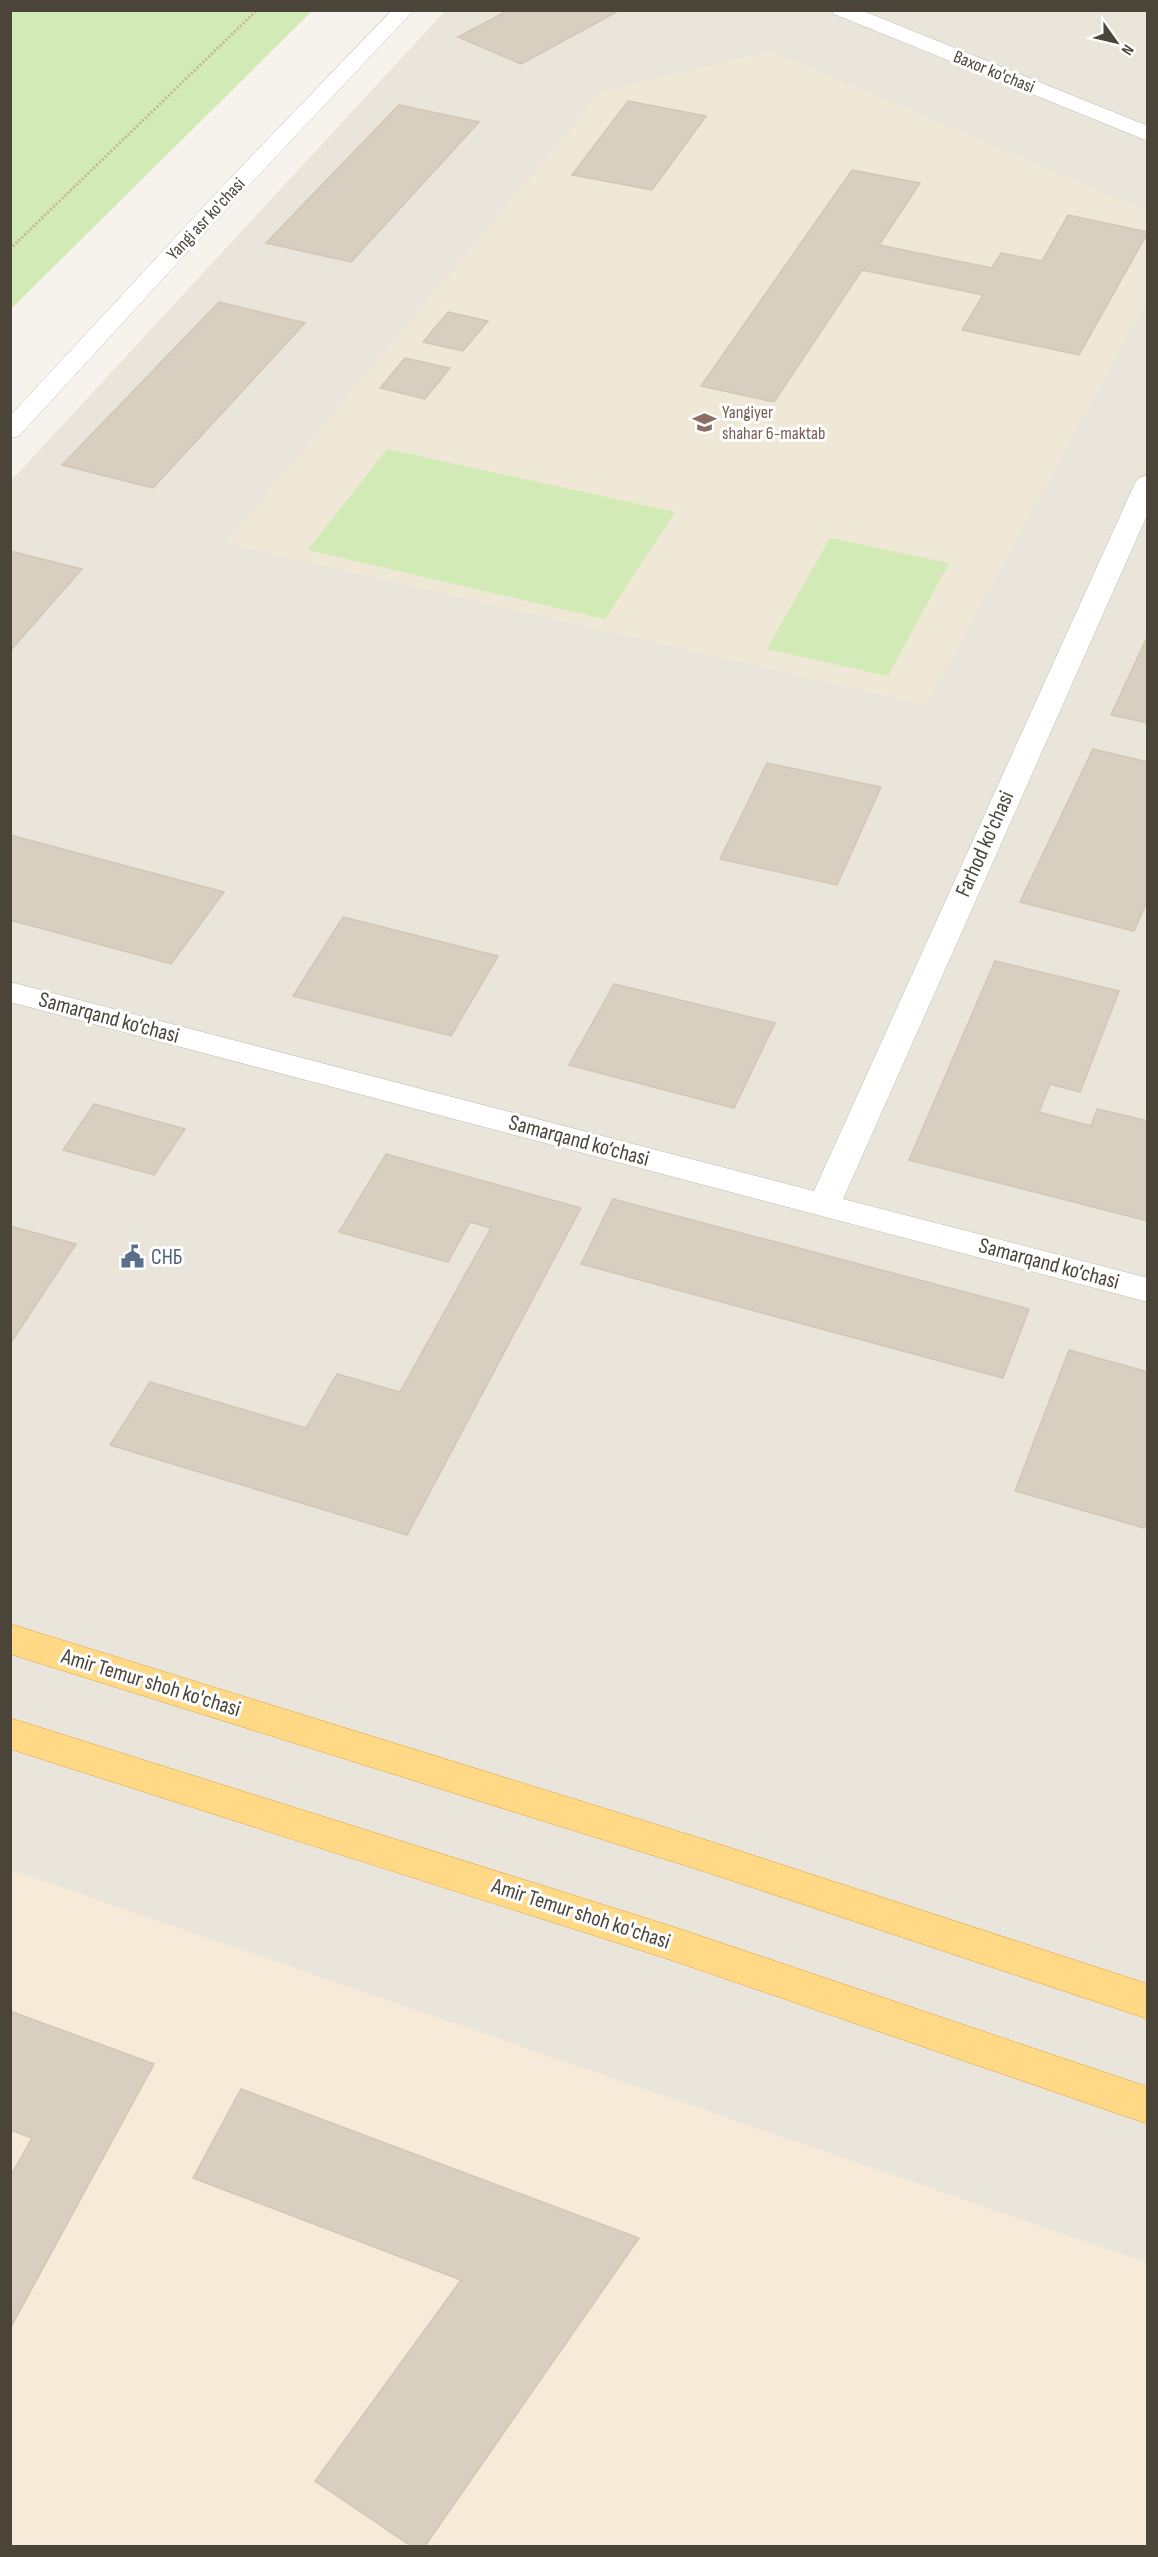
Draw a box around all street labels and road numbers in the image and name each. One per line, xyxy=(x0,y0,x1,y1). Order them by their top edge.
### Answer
street label: Baxor ko'chasi xyxy=(950,46,1038,98)
street label: Yangi asr ko'chasi xyxy=(163,174,249,264)
street label: Farhod ko'chasi xyxy=(950,787,1020,901)
street label: Samarqand ko‘chasi xyxy=(36,986,182,1050)
street label: Samarqand ko‘chasi xyxy=(506,1109,652,1173)
street label: Samarqand ko‘chasi xyxy=(976,1232,1122,1296)
street label: Amir Temur shoh ko'chasi xyxy=(57,1643,244,1723)
street label: Amir Temur shoh ko'chasi xyxy=(487,1872,674,1956)

